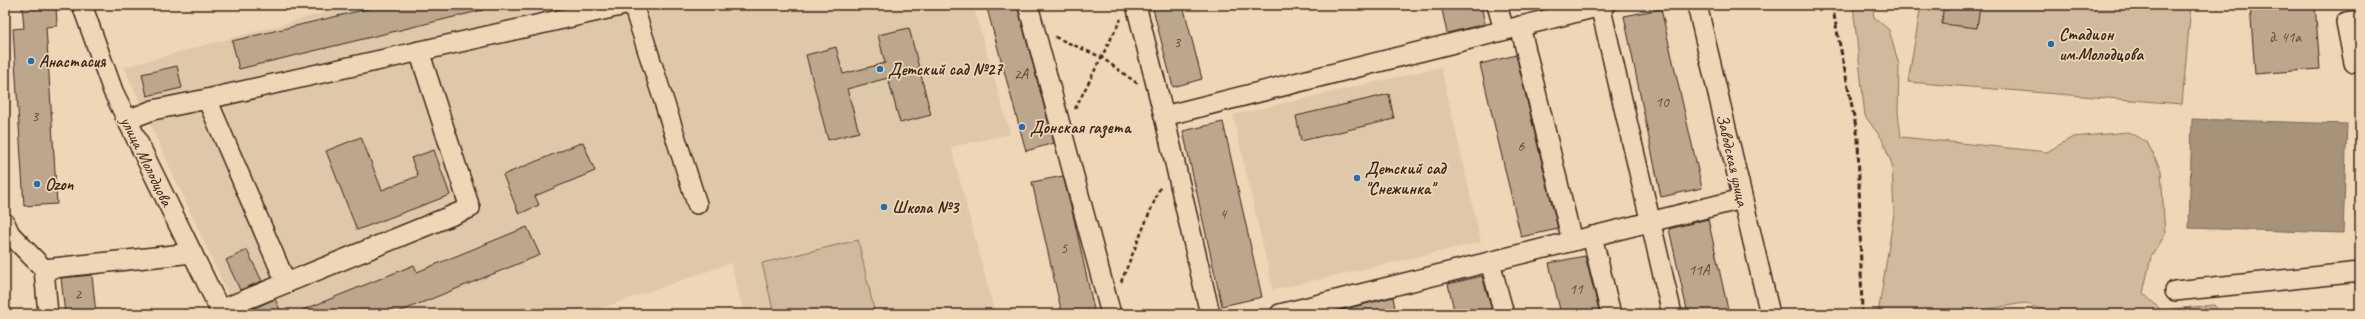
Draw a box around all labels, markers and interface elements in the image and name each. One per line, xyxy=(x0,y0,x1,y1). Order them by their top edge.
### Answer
place label: Стадион им.Молодцова xyxy=(2059,24,2145,65)
house number: д. 41а xyxy=(2269,28,2302,47)
house number: 3 xyxy=(1174,33,1182,52)
marker: Стадион им.Молодцова xyxy=(2046,39,2056,49)
place label: Анастасия xyxy=(39,51,106,72)
marker: Анастасия xyxy=(26,56,36,66)
place label: Детский сад №27 xyxy=(888,59,1004,80)
marker: Детский сад №27 xyxy=(875,64,885,74)
house number: 2А xyxy=(1014,65,1030,84)
house number: 10 xyxy=(1655,93,1670,112)
house number: 3 xyxy=(32,107,40,126)
street label: улица Молодцова xyxy=(115,112,178,211)
street label: Заводская улица xyxy=(1712,112,1754,210)
place label: Донская газета xyxy=(1030,117,1132,139)
marker: Донская газета xyxy=(1017,122,1027,132)
house number: 6 xyxy=(1518,137,1526,156)
place label: Детский сад "Снежинка" xyxy=(1365,158,1448,199)
marker: Детский сад "Снежинка" xyxy=(1352,173,1362,183)
place label: Ozon xyxy=(45,174,75,195)
marker: Ozon xyxy=(32,179,42,189)
place label: Школа №3 xyxy=(892,197,960,218)
marker: Школа №3 xyxy=(879,202,889,212)
house number: 4 xyxy=(1220,205,1228,224)
house number: 5 xyxy=(1061,239,1069,258)
house number: 11А xyxy=(1688,261,1711,280)
house number: 11 xyxy=(1569,280,1584,299)
house number: 2 xyxy=(75,285,83,304)

